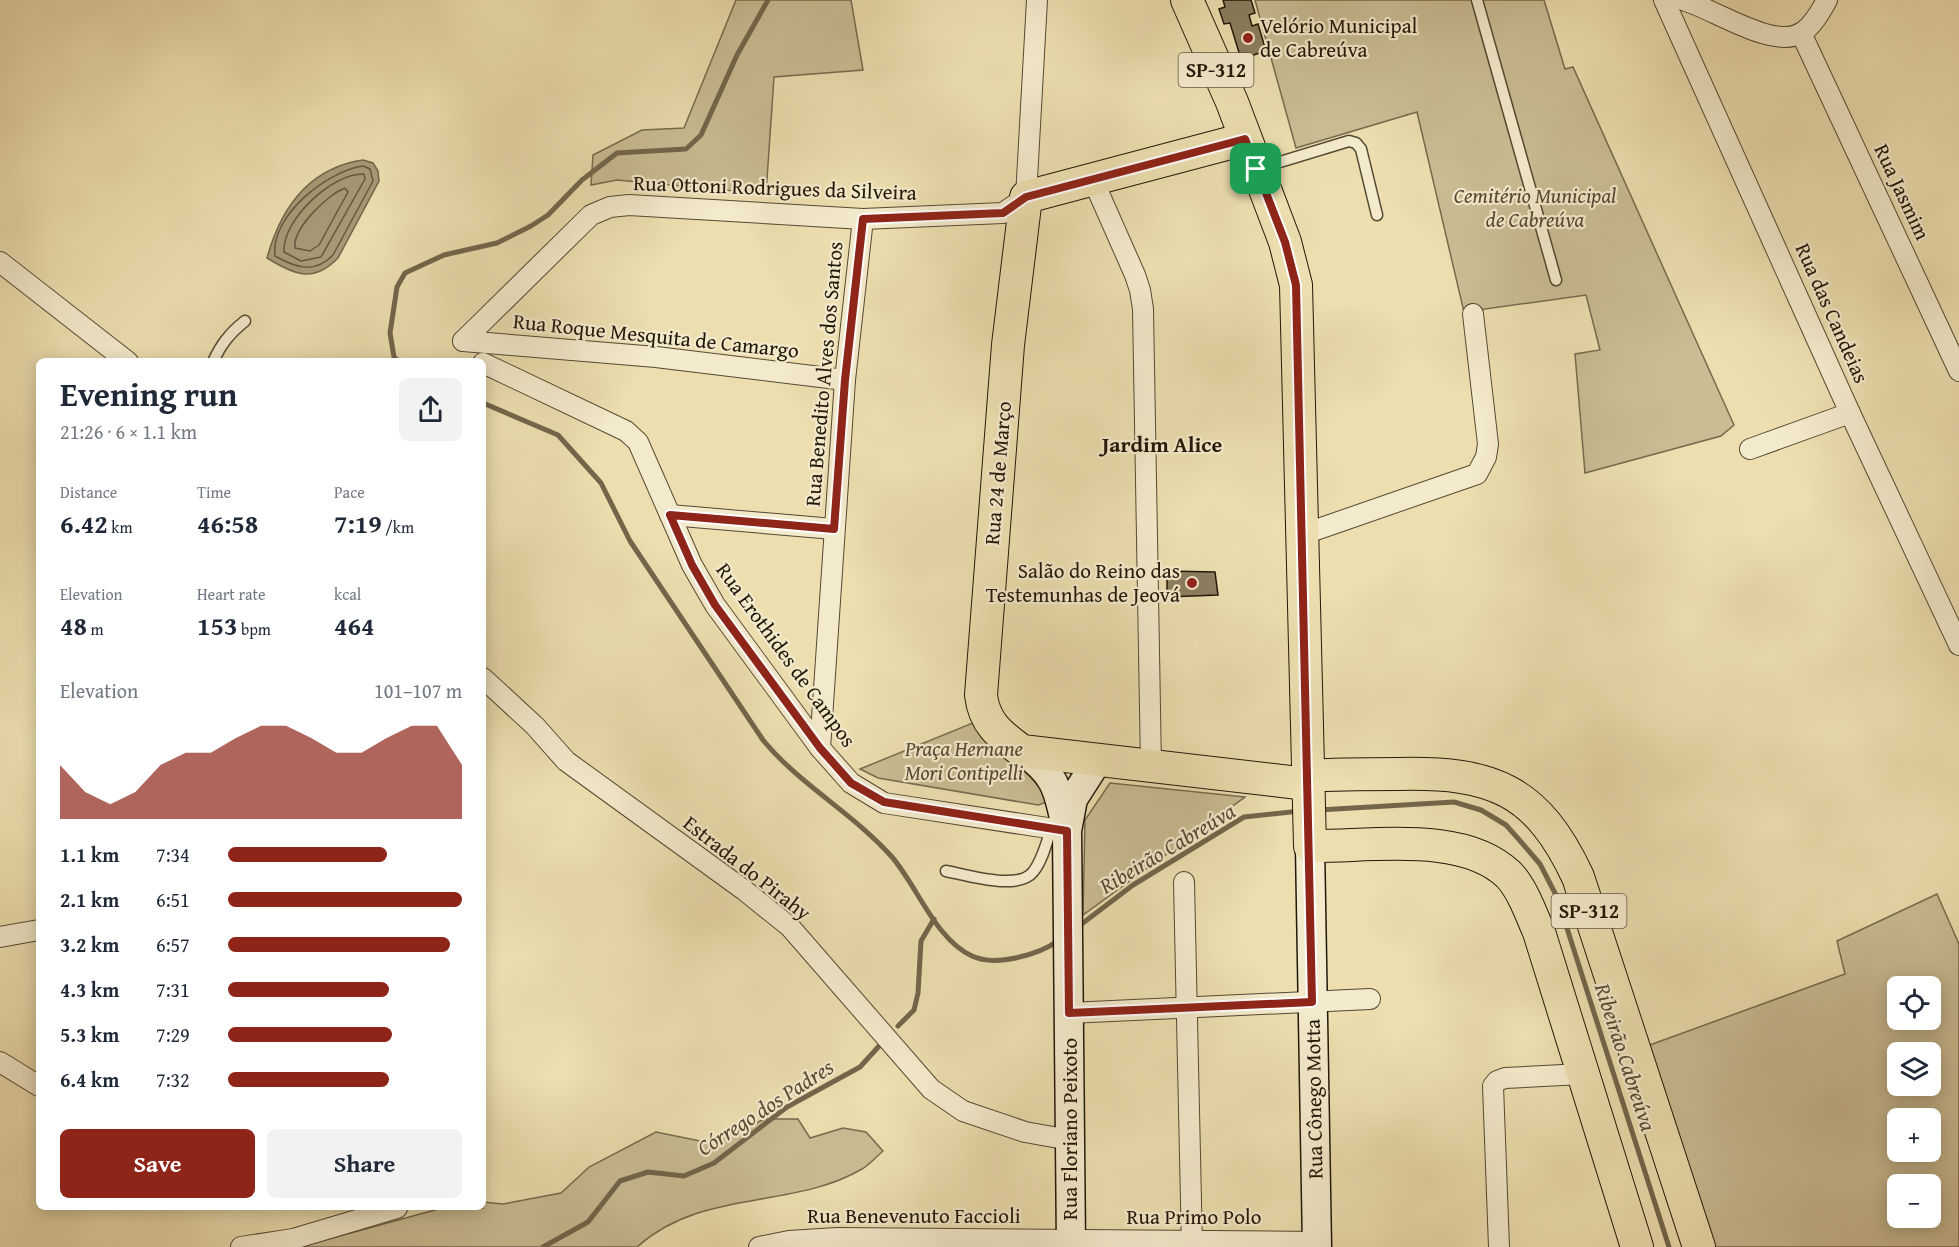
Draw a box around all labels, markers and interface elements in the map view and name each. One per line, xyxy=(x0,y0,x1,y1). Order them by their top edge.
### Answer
place label: Velório Municipal de Cabreúva xyxy=(1260,10,1418,65)
marker: Velório Municipal de Cabreúva xyxy=(1241,31,1255,45)
road number: SP-312 xyxy=(1178,53,1254,87)
street label: Rua Jasmim xyxy=(1867,139,1938,245)
pin xyxy=(1230,143,1281,194)
icon: arrive xyxy=(1239,152,1272,185)
street label: Rua Ottoni Rodrigues da Silveira xyxy=(633,167,917,208)
park label: Cemitério Municipal de Cabreúva xyxy=(1454,180,1616,235)
street label: Rua das Candeias xyxy=(1788,238,1877,388)
street label: Rua Benedito Alves dos Santos xyxy=(796,240,851,508)
street label: Rua Roque Mesquita de Camargo xyxy=(512,305,801,366)
text: Evening run xyxy=(60,370,237,418)
button: share xyxy=(399,378,462,441)
street label: Rua 24 de Março xyxy=(976,400,1019,546)
text: 21:26 · 6 × 1.1 km xyxy=(60,417,197,446)
district label: Jardim Alice xyxy=(1098,428,1222,460)
text: Distance xyxy=(60,480,117,504)
text: Time xyxy=(197,480,231,504)
text: Pace xyxy=(334,480,365,504)
text: 6.42 xyxy=(60,504,108,543)
text: 46:58 xyxy=(197,504,258,543)
text: 7:19 xyxy=(334,504,382,543)
text: km xyxy=(108,515,132,539)
text: /km xyxy=(382,515,414,539)
place label: Salão do Reino das Testemunhas de Jeová xyxy=(986,555,1180,610)
street label: Rua Erothides de Campos xyxy=(709,556,864,753)
marker: Salão do Reino das Testemunhas de Jeová xyxy=(1185,576,1199,590)
text: Elevation xyxy=(60,582,123,606)
text: Heart rate xyxy=(197,582,266,606)
text: kcal xyxy=(334,582,361,606)
text: 48 xyxy=(60,606,87,645)
text: 153 xyxy=(197,606,237,645)
text: 464 xyxy=(334,606,374,645)
text: m xyxy=(87,617,104,641)
text: bpm xyxy=(237,617,271,641)
text: Elevation xyxy=(60,676,138,705)
text: 101–107 m xyxy=(374,676,462,705)
park label: Praça Hernane Mori Contipelli xyxy=(904,733,1024,788)
water label: Ribeirão Cabreúva xyxy=(1092,795,1241,902)
street label: Estrada do Pirahy xyxy=(677,808,818,928)
text: 1.1 km xyxy=(60,840,119,869)
text: 7:34 xyxy=(156,840,190,869)
text: 2.1 km xyxy=(60,885,119,914)
text: 6:51 xyxy=(156,885,190,914)
road number: SP-312 xyxy=(1552,894,1626,928)
text: 3.2 km xyxy=(60,930,119,959)
text: 6:57 xyxy=(156,930,190,959)
text: 4.3 km xyxy=(60,975,119,1004)
text: 7:31 xyxy=(156,975,190,1004)
map controls xyxy=(1887,976,1941,1228)
button: locate xyxy=(1887,976,1941,1030)
water label: Ribeirão Cabreúva xyxy=(1587,978,1665,1135)
street label: Rua Cônego Motta xyxy=(1297,1019,1330,1179)
text: 5.3 km xyxy=(60,1020,119,1049)
text: 7:29 xyxy=(156,1020,190,1049)
street label: Rua Floriano Peixoto xyxy=(1054,1038,1085,1220)
button: layers xyxy=(1887,1042,1941,1096)
water label: Córrego dos Padres xyxy=(690,1051,840,1163)
text: 6.4 km xyxy=(60,1065,119,1094)
text: 7:32 xyxy=(156,1065,190,1094)
button: + xyxy=(1887,1108,1941,1162)
button: Save xyxy=(60,1129,255,1198)
button: Share xyxy=(267,1129,462,1198)
button: − xyxy=(1887,1174,1941,1228)
street label: Rua Benevenuto Faccioli xyxy=(807,1200,1021,1231)
street label: Rua Primo Polo xyxy=(1127,1201,1261,1232)

